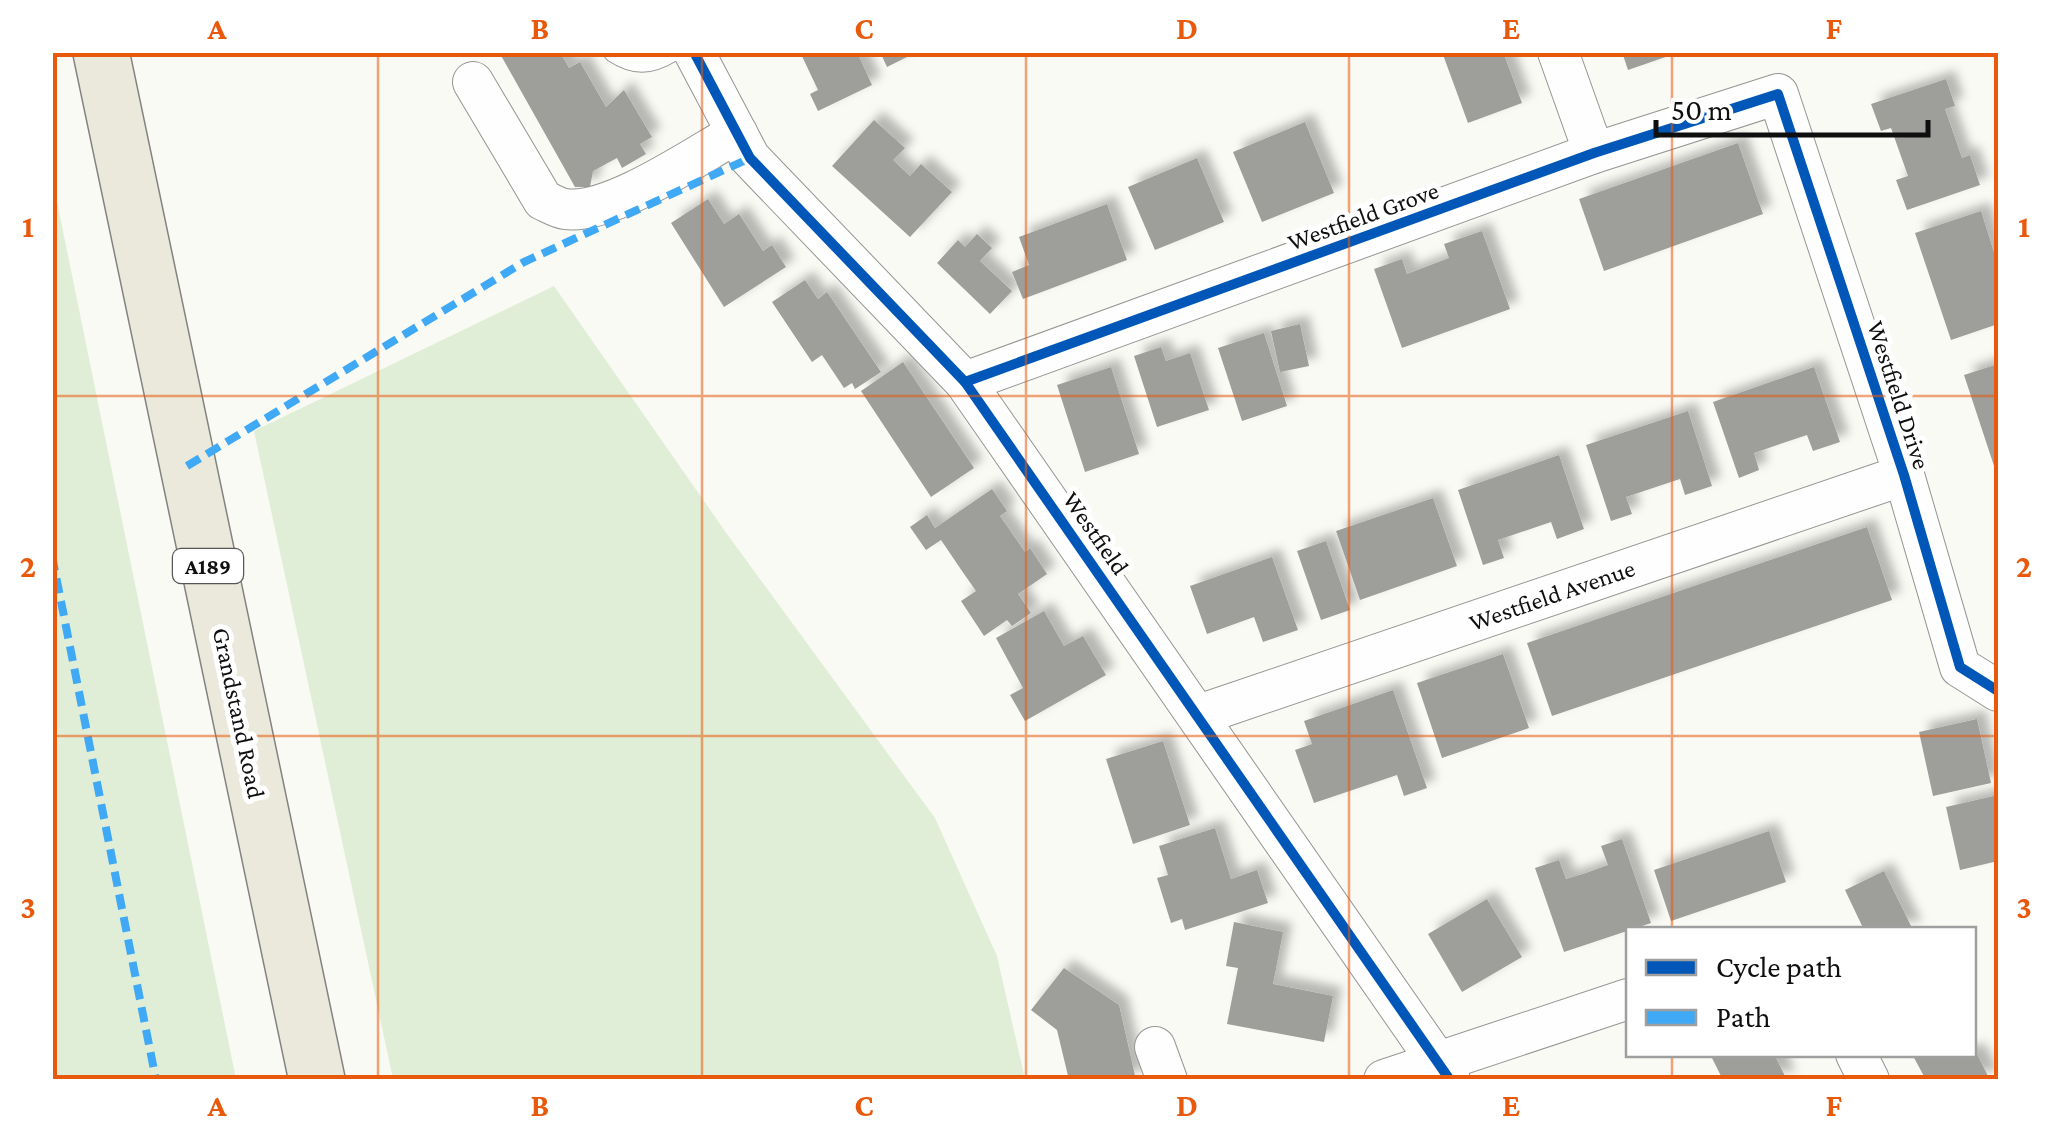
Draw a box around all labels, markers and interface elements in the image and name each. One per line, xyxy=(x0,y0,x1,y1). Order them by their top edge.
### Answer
text: A xyxy=(206,10,227,46)
text: B xyxy=(531,10,549,46)
text: C xyxy=(854,10,874,46)
text: D xyxy=(1176,10,1198,46)
text: E xyxy=(1502,10,1520,46)
text: F xyxy=(1826,10,1843,46)
scale bar xyxy=(1656,75,1928,137)
text: 50 m xyxy=(1671,93,1732,126)
street label: Westfield Grove xyxy=(1284,176,1442,256)
text: 1 xyxy=(22,208,34,244)
text: 1 xyxy=(2018,208,2030,244)
street label: Westfield Drive xyxy=(1862,318,1936,472)
street label: Westfield xyxy=(1058,486,1134,580)
text: 2 xyxy=(20,548,36,584)
text: 2 xyxy=(2016,548,2032,584)
road number: A189 xyxy=(173,549,243,583)
street label: Westfield Avenue xyxy=(1466,554,1638,636)
street label: Grandstand Road xyxy=(208,625,270,801)
text: 3 xyxy=(20,889,36,925)
text: 3 xyxy=(2016,889,2032,925)
legend xyxy=(1626,927,1976,1057)
text: Cycle path xyxy=(1716,950,1842,984)
text: Path xyxy=(1716,1000,1771,1033)
text: A xyxy=(206,1087,227,1123)
text: B xyxy=(531,1087,549,1123)
text: C xyxy=(854,1087,874,1123)
text: D xyxy=(1176,1087,1198,1123)
text: E xyxy=(1502,1087,1520,1123)
text: F xyxy=(1826,1087,1843,1123)

